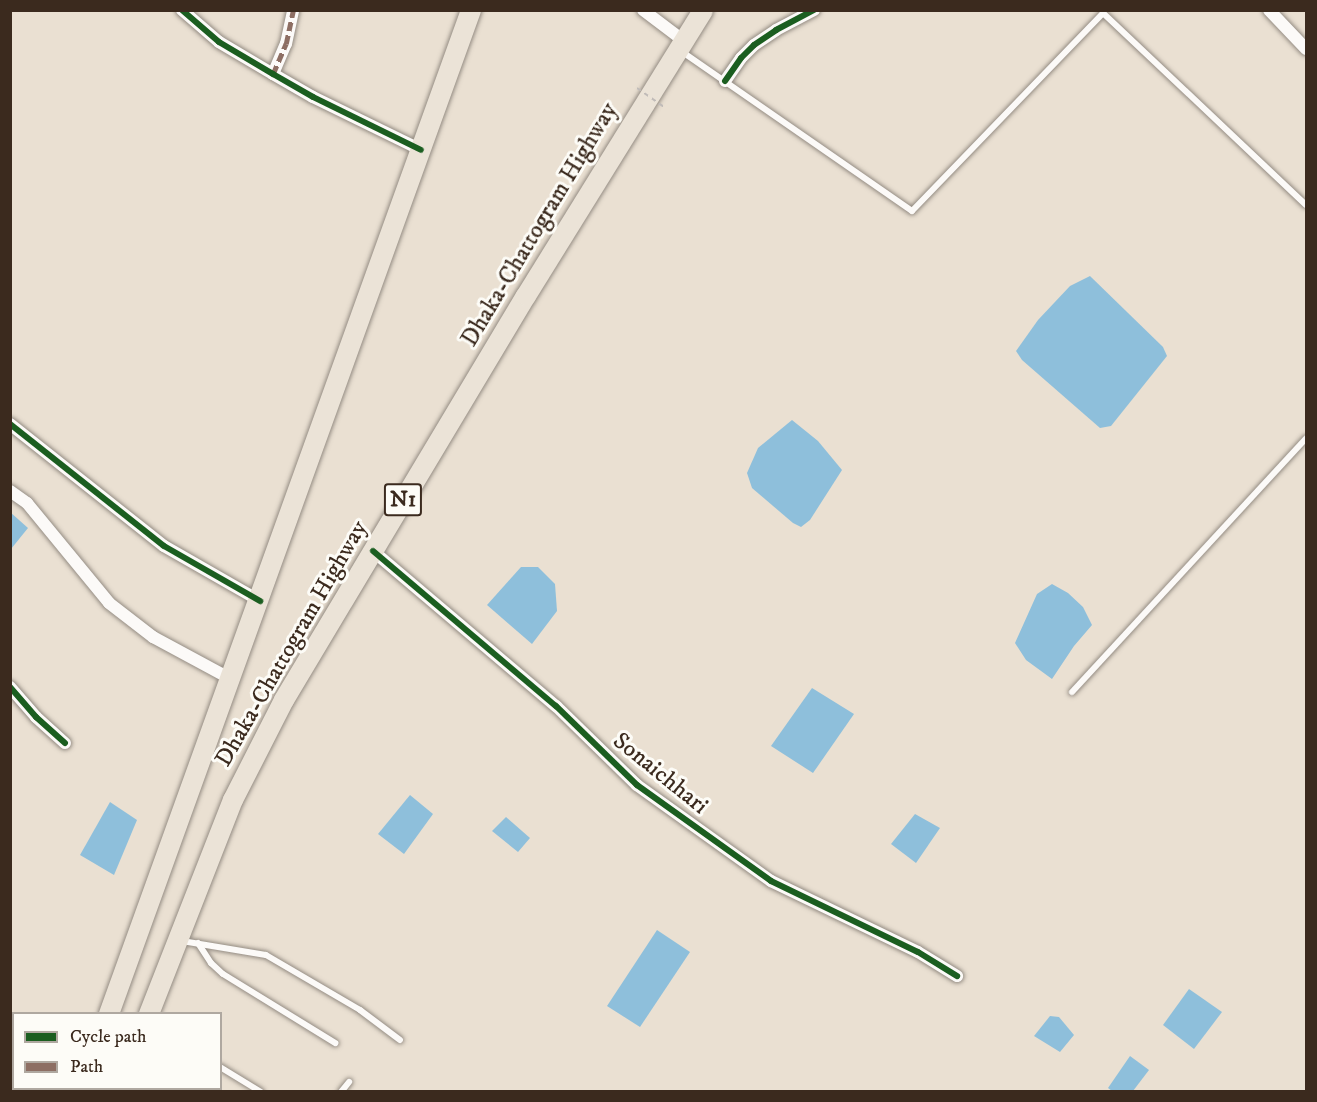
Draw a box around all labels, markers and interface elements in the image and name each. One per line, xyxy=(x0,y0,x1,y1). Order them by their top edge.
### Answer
street label: Dhaka-Chattogram Highway xyxy=(456,98,624,352)
road number: N1 xyxy=(384,481,422,519)
street label: Dhaka-Chattogram Highway xyxy=(210,516,374,772)
street label: Sonaichhari xyxy=(607,727,713,821)
legend xyxy=(12,1012,222,1090)
text: Cycle path xyxy=(70,1026,147,1048)
text: Path xyxy=(70,1056,103,1078)

